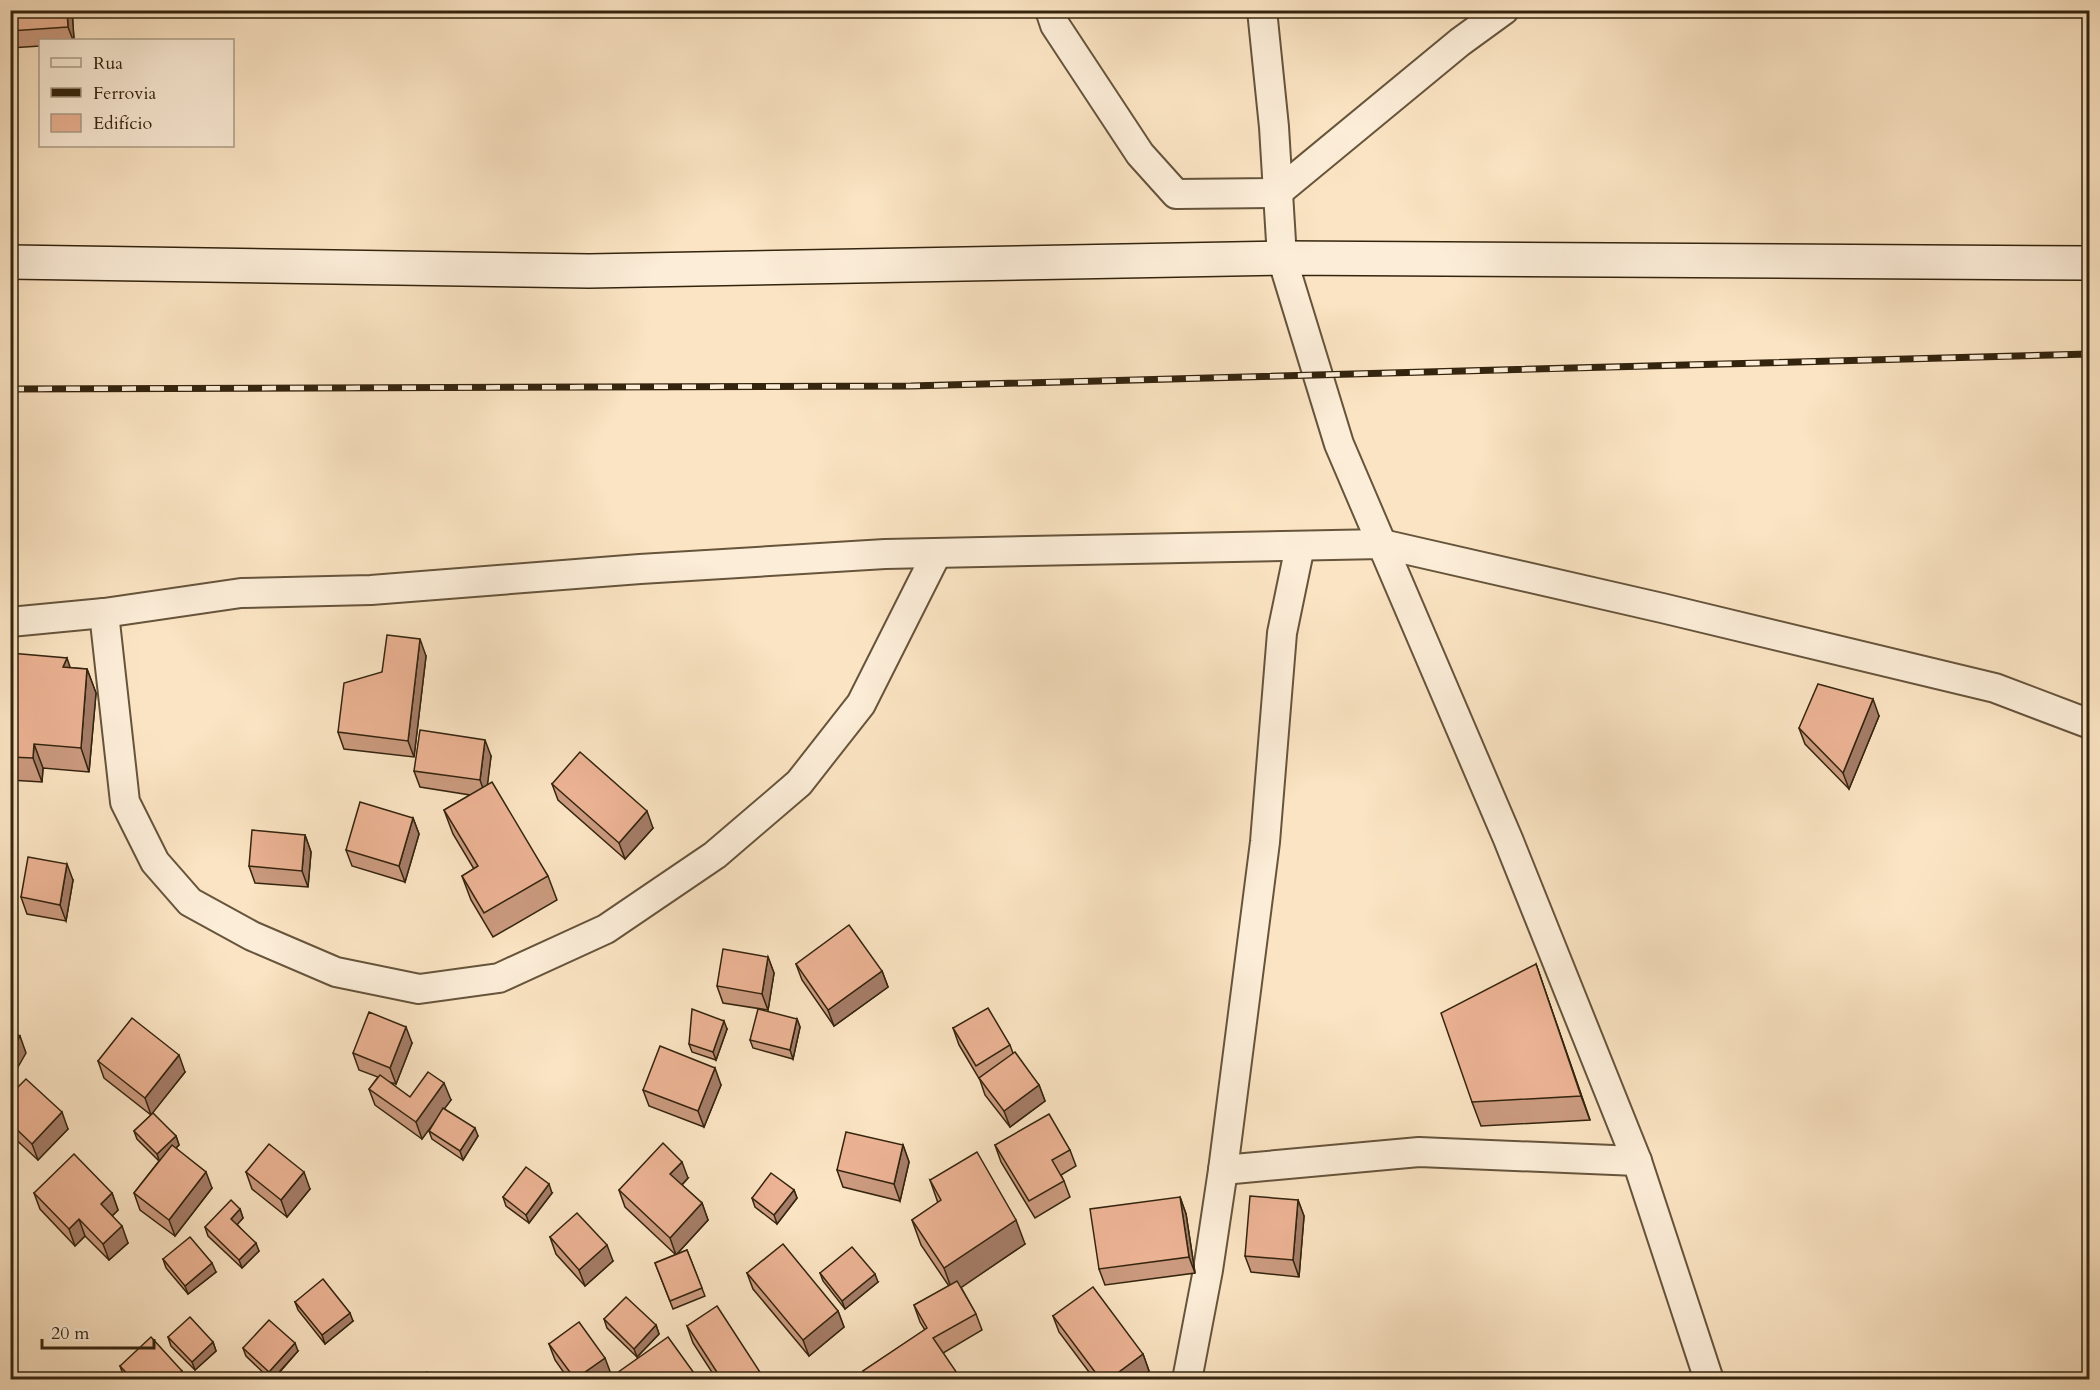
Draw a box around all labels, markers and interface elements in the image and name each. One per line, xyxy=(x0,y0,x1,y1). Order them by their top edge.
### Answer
legend xyxy=(39,39,234,147)
text: Rua xyxy=(93,51,123,76)
text: Ferrovia xyxy=(93,81,156,106)
text: Edifício xyxy=(93,111,153,136)
scale bar xyxy=(42,1312,154,1350)
text: 20 m xyxy=(51,1321,90,1346)

